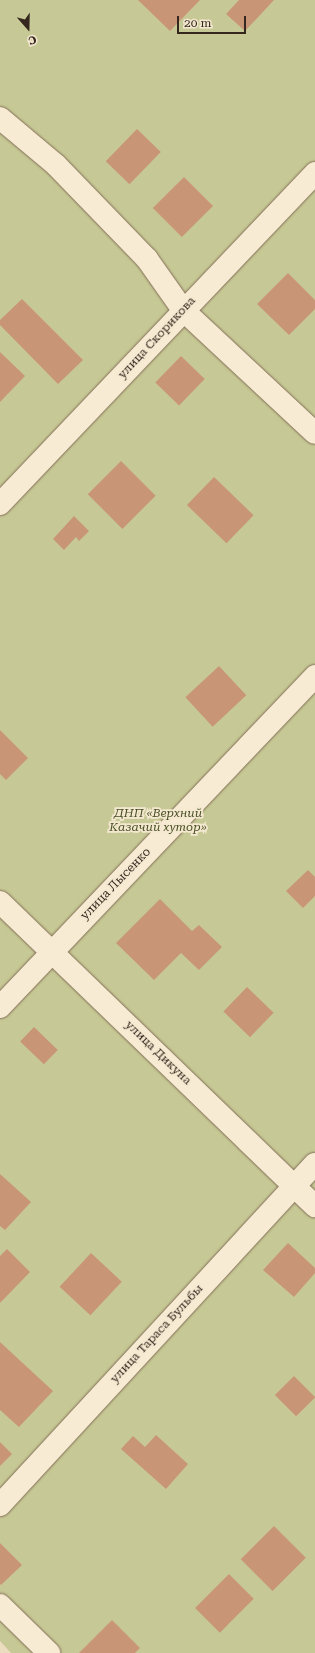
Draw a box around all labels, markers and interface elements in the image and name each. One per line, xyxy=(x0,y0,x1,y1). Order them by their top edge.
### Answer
north arrow xyxy=(8,8,48,48)
scale bar xyxy=(179,8,248,34)
text: 20 m xyxy=(184,16,211,30)
text: С xyxy=(26,32,38,47)
street label: улица Скорикова xyxy=(115,294,199,382)
park label: ДНП «Верхний Казачий хутор» xyxy=(109,807,207,835)
street label: улица Лысенко xyxy=(78,845,154,923)
street label: улица Дикуна xyxy=(122,1018,194,1088)
street label: улица Тараса Бульбы xyxy=(108,1282,206,1386)

